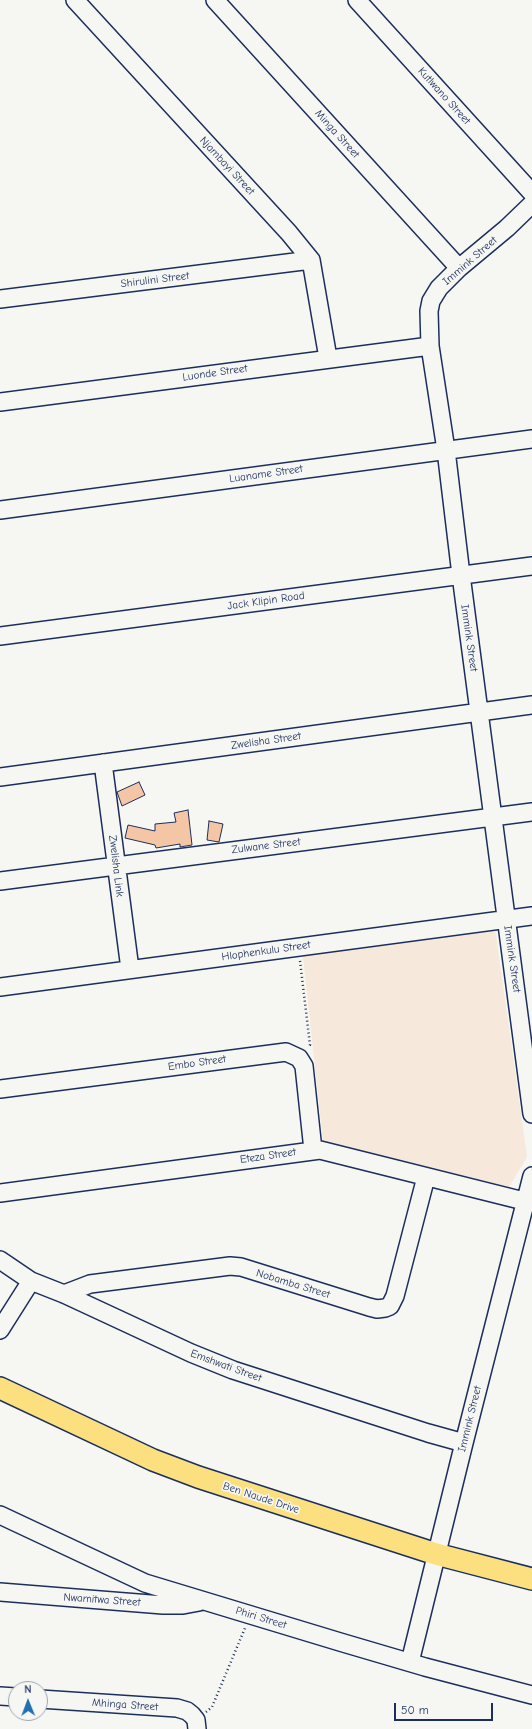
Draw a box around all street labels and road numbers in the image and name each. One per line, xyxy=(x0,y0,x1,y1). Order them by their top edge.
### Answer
street label: Kutlwano Street xyxy=(415,65,473,127)
street label: Minga Street xyxy=(312,107,362,161)
street label: Njambayi Street xyxy=(197,134,257,198)
street label: Immink Street xyxy=(440,234,500,288)
street label: Shirulini Street xyxy=(120,269,190,291)
street label: Luonde Street xyxy=(182,362,248,384)
street label: Luaname Street xyxy=(228,462,304,486)
street label: Jack Klipin Road xyxy=(227,589,305,613)
street label: Immink Street xyxy=(458,604,480,672)
street label: Zwelisha Street xyxy=(230,730,302,752)
street label: Zwelisha Link xyxy=(106,834,126,898)
street label: Zulwane Street xyxy=(231,835,301,857)
street label: Immink Street xyxy=(501,925,523,993)
street label: Hlophenkulu Street xyxy=(221,938,311,964)
street label: Embo Street xyxy=(167,1052,227,1074)
street label: Eteza Street xyxy=(239,1146,297,1166)
street label: Nobamba Street xyxy=(254,1267,332,1301)
street label: Emshwati Street xyxy=(188,1347,264,1385)
street label: Immink Street xyxy=(455,1385,485,1453)
street label: Ben Naude Drive xyxy=(221,1479,301,1517)
street label: Nwamitwa Street xyxy=(63,1591,141,1609)
street label: Phiri Street xyxy=(234,1604,288,1632)
street label: Mhinga Street xyxy=(91,1696,159,1714)

